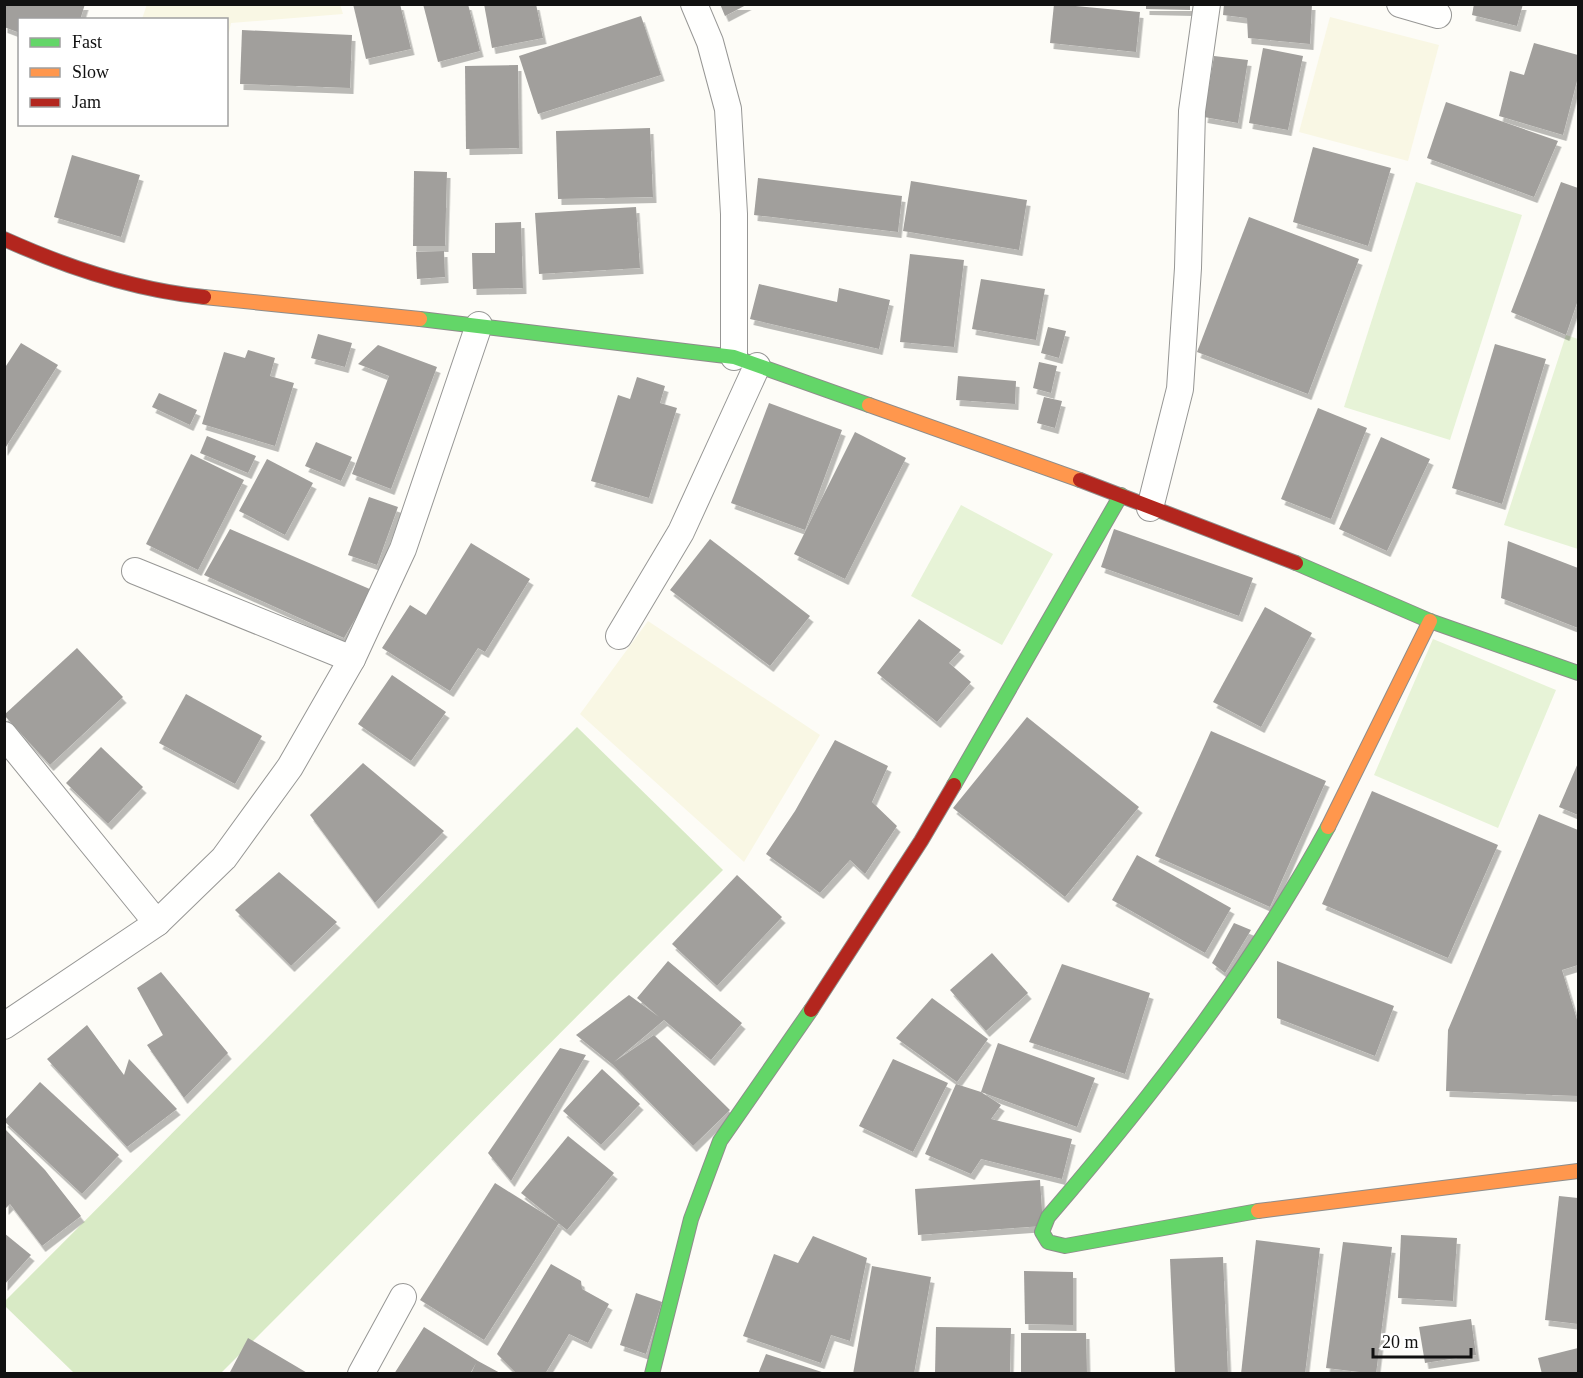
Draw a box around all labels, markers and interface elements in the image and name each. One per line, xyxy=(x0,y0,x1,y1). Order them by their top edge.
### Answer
legend xyxy=(18,18,228,126)
text: Fast xyxy=(72,32,102,52)
text: Slow xyxy=(72,62,109,82)
text: Jam xyxy=(72,92,101,112)
scale bar xyxy=(1373,1321,1470,1359)
text: 20 m xyxy=(1382,1332,1419,1352)

